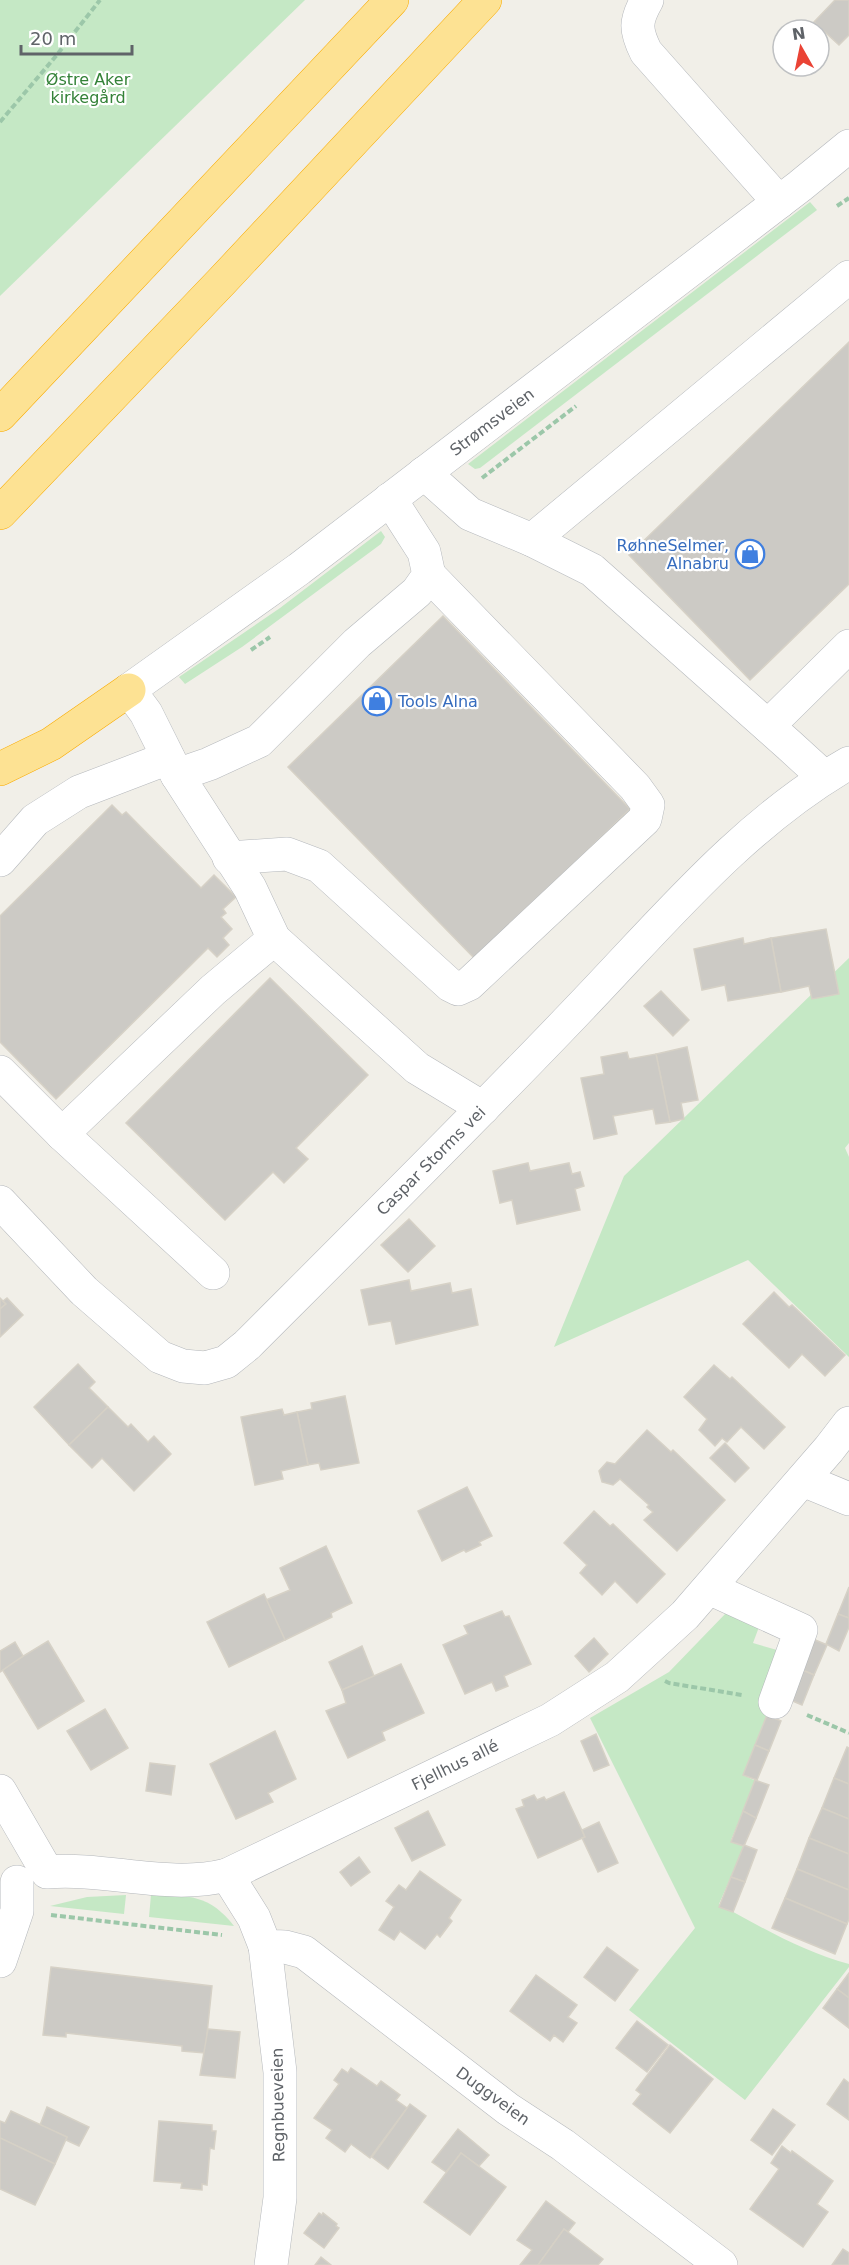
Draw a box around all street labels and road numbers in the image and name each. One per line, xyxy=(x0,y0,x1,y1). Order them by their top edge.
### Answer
street label: Strømsveien xyxy=(446,384,538,460)
street label: Caspar Storms vei xyxy=(373,1103,489,1219)
street label: Fjellhus allé xyxy=(408,1736,502,1794)
street label: Regnbueveien xyxy=(268,2048,288,2162)
street label: Duggveien xyxy=(452,2063,534,2129)

